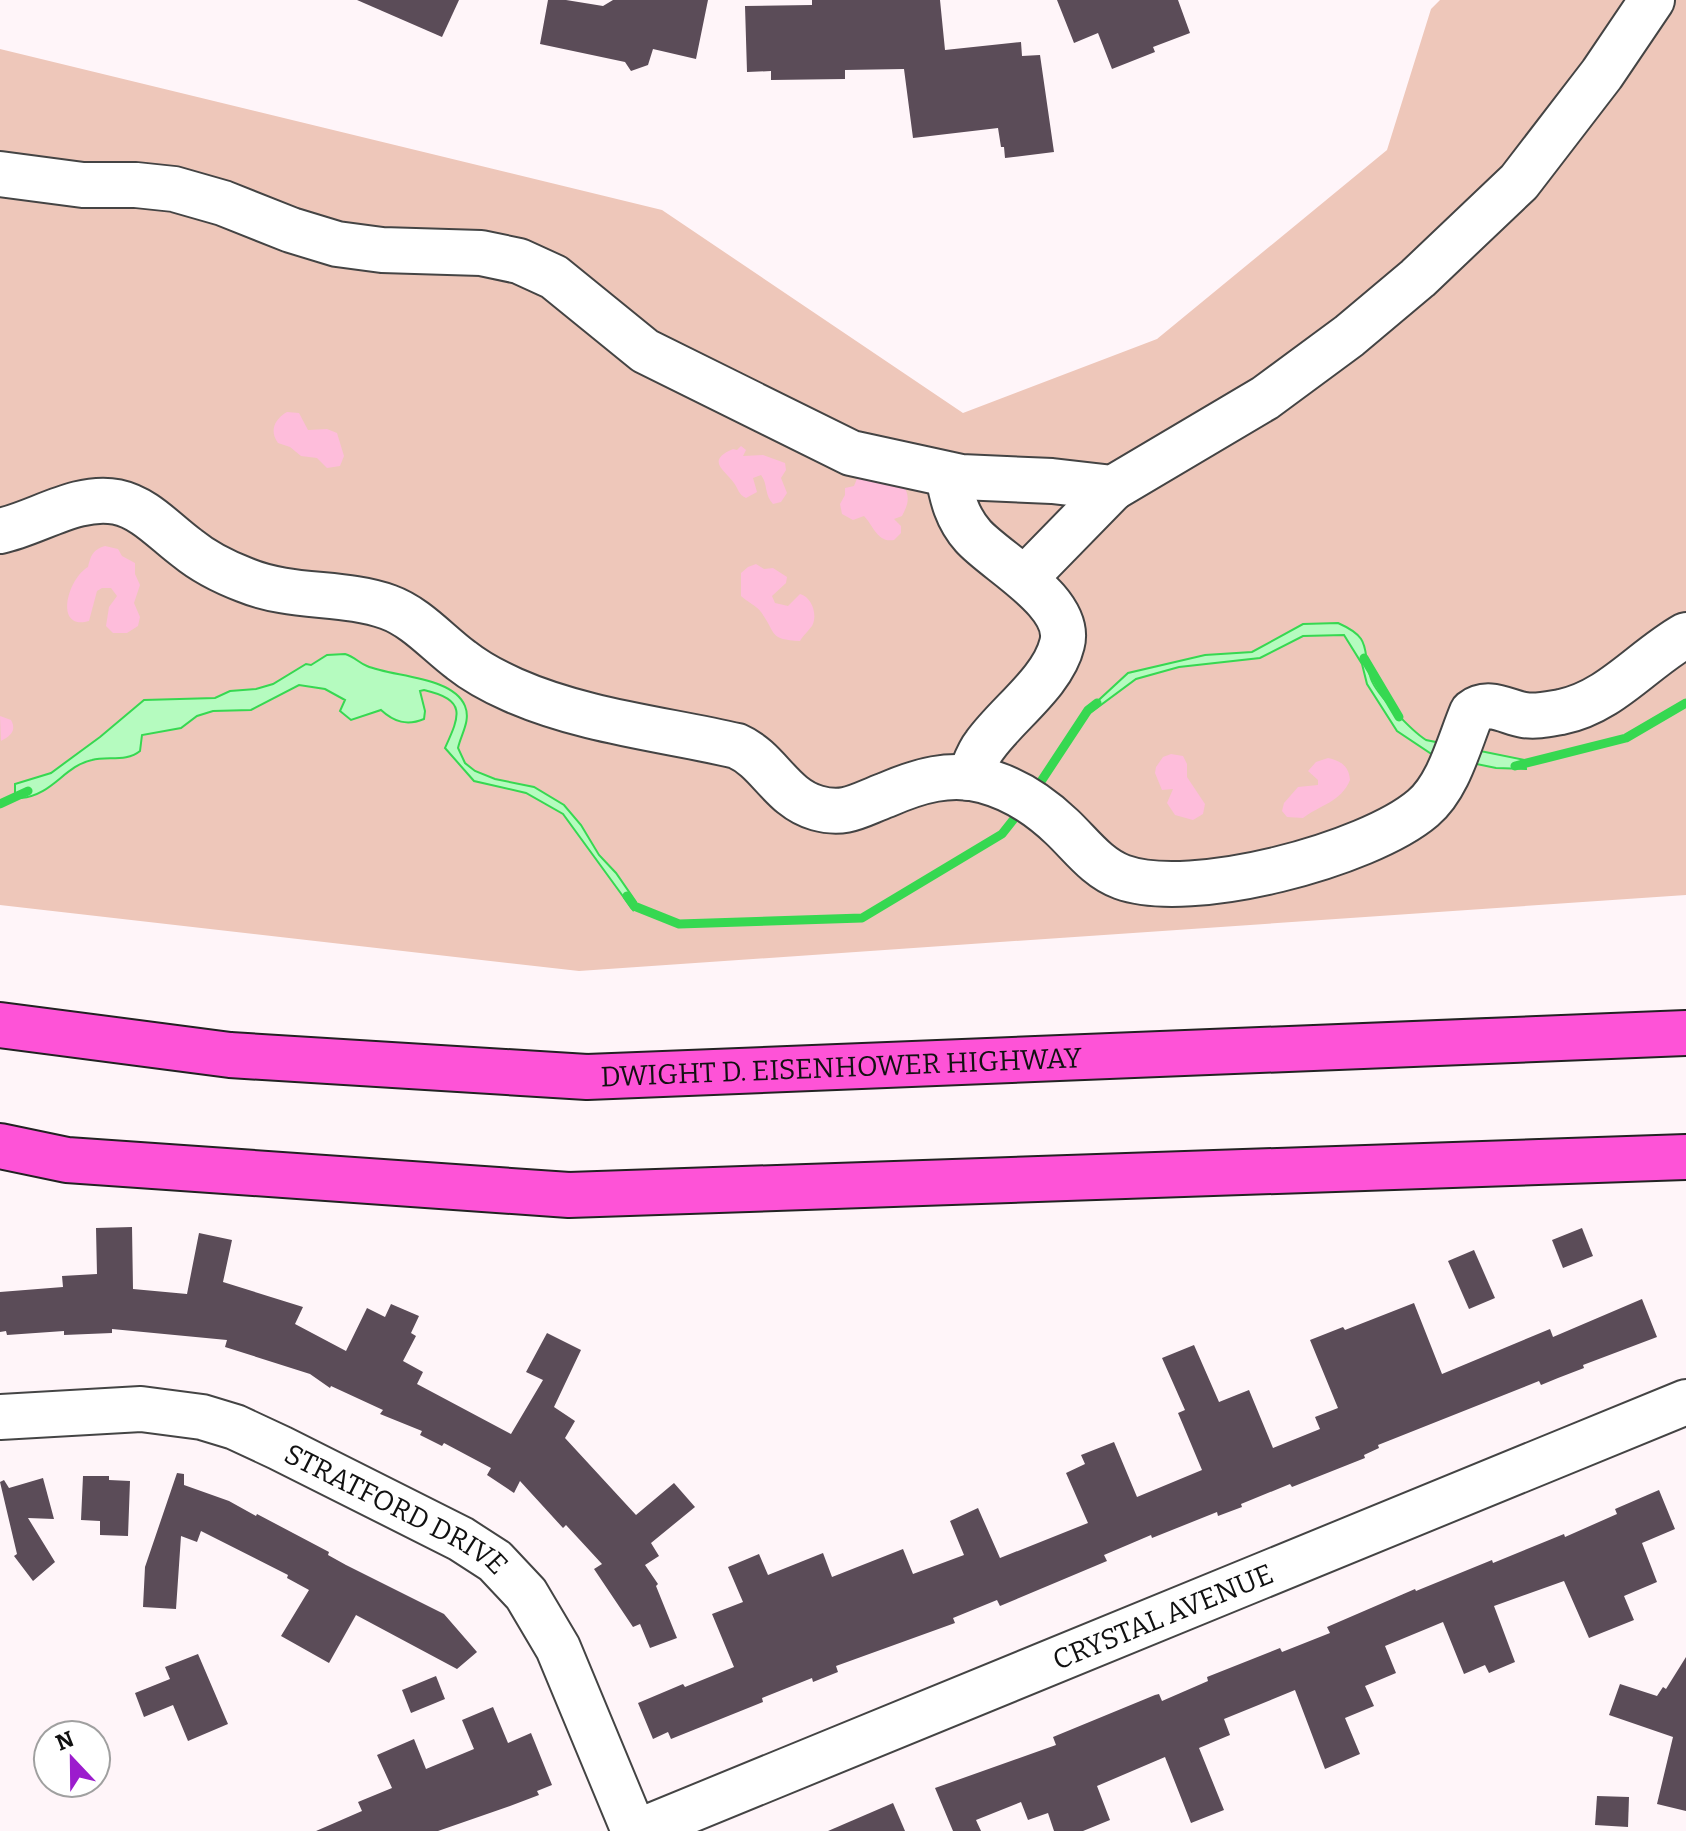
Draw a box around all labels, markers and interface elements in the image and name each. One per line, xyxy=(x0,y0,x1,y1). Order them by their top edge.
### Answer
street label: DWIGHT D. EISENHOWER HIGHWAY xyxy=(600,1041,1082,1093)
street label: STRATFORD DRIVE xyxy=(279,1437,515,1581)
street label: CRYSTAL AVENUE xyxy=(1048,1557,1278,1677)
north arrow xyxy=(32,1719,112,1799)
text: N xyxy=(52,1725,78,1757)

